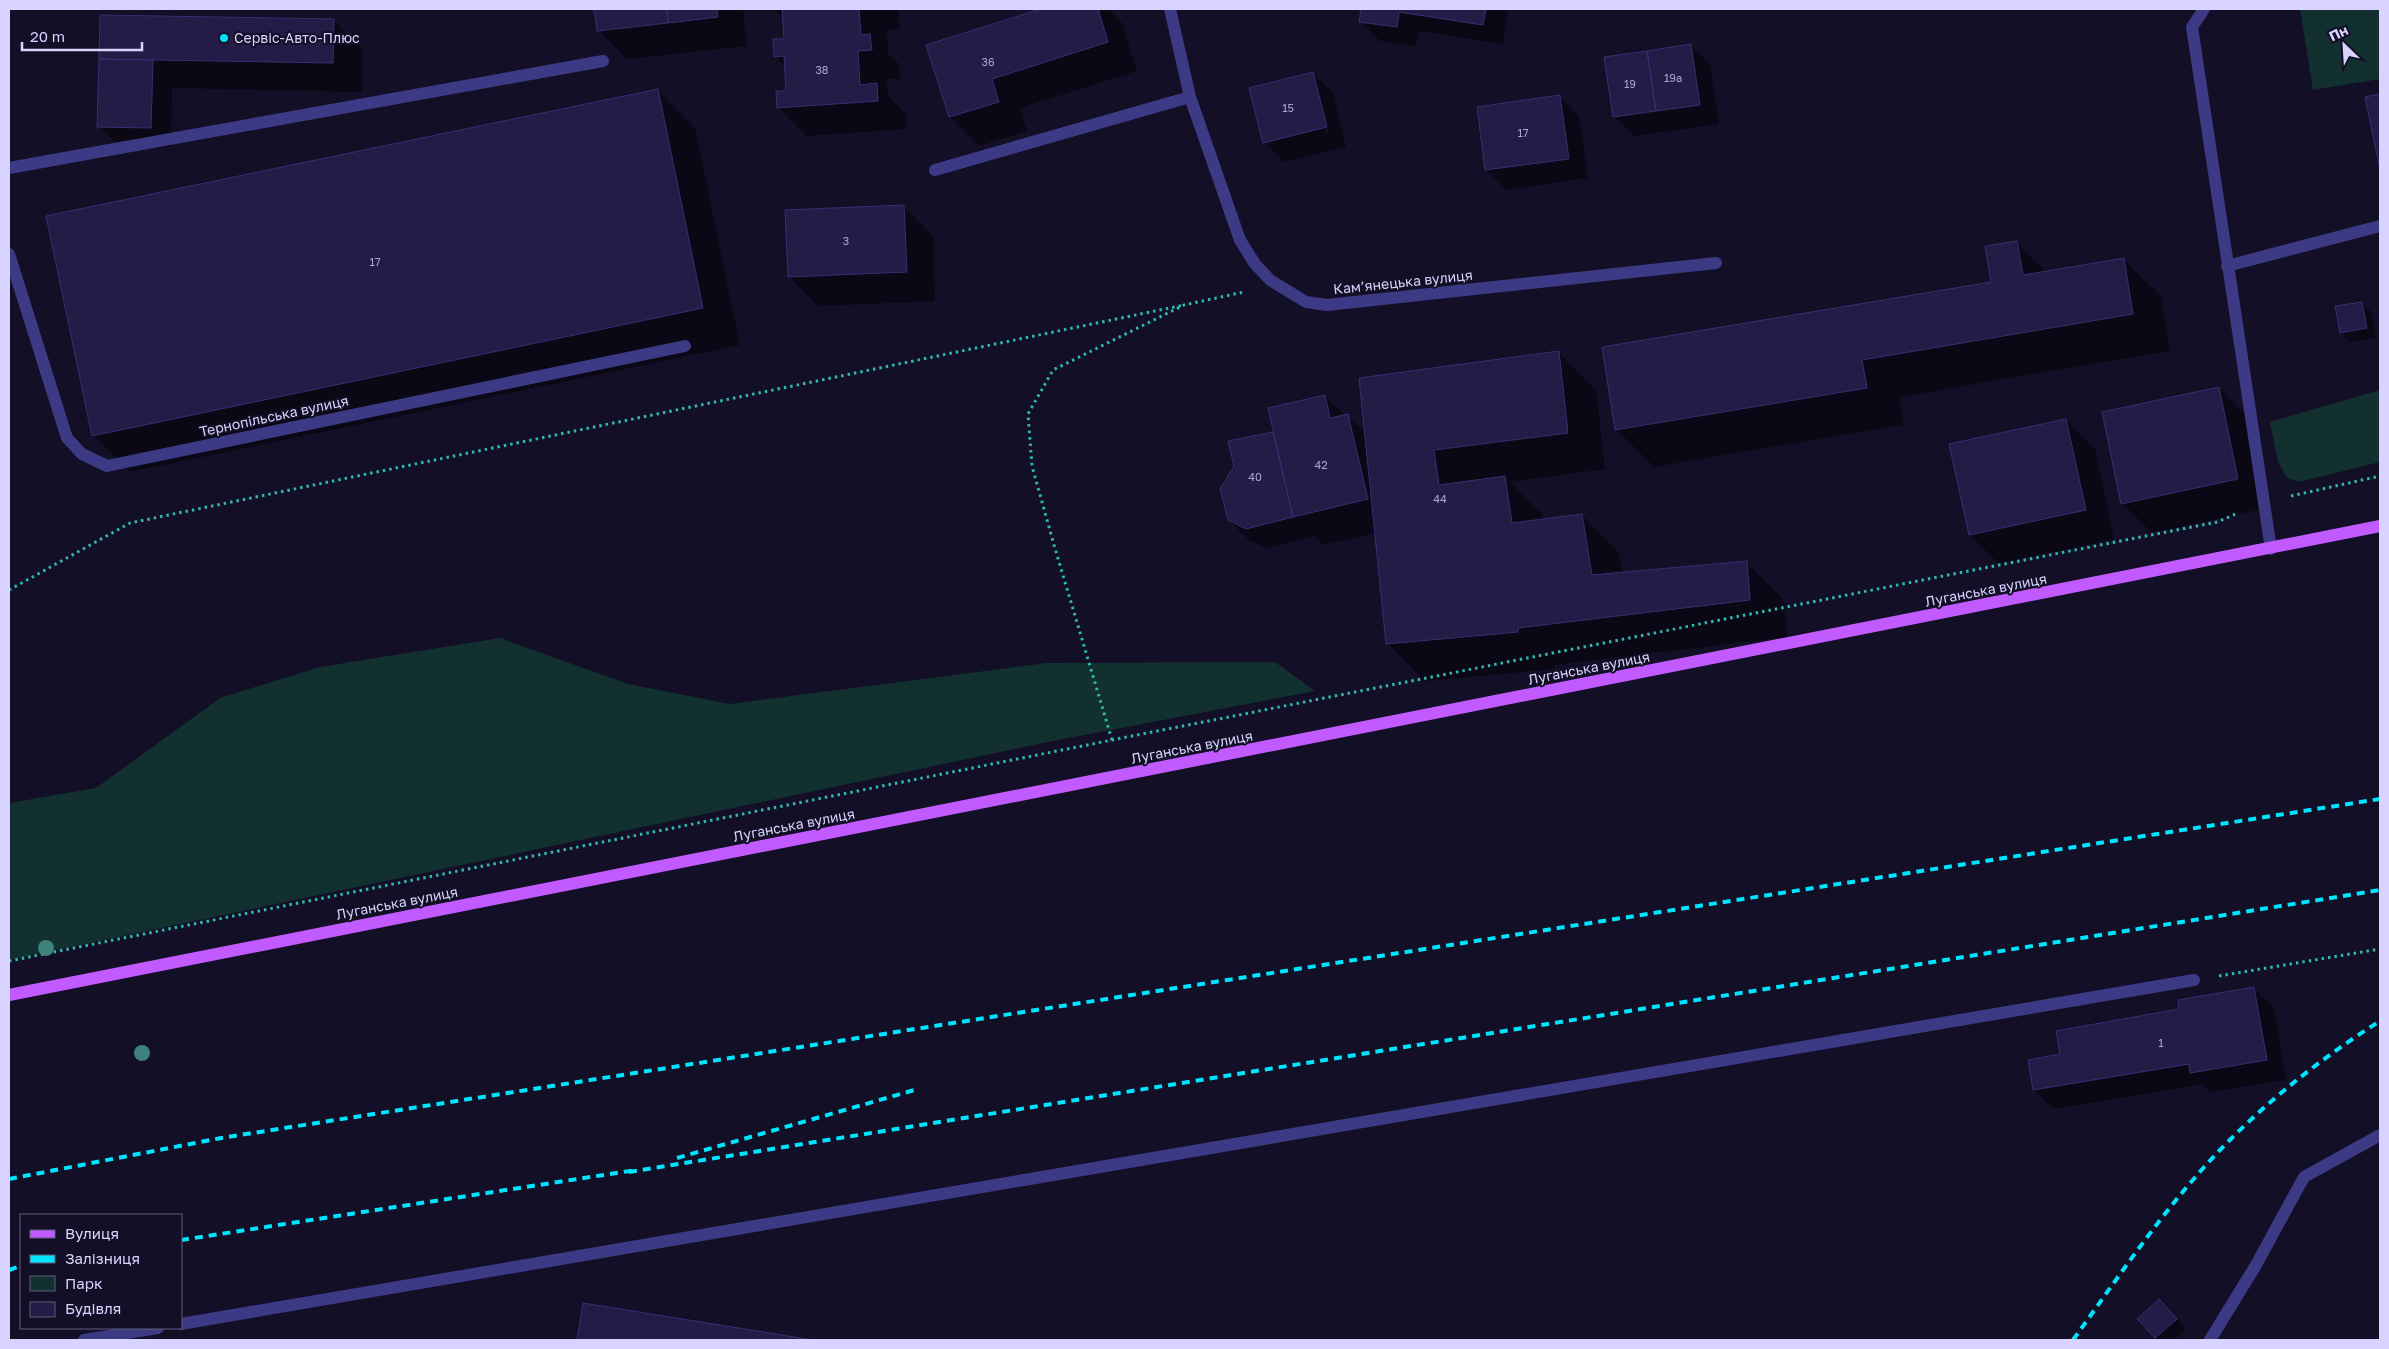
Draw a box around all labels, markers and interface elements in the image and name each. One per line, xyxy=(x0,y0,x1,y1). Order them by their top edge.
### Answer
scale bar xyxy=(22,20,142,52)
north arrow xyxy=(2319,20,2369,70)
text: Пн xyxy=(2326,21,2351,44)
text: 20 m xyxy=(30,27,65,45)
place label: Сервіс-Авто-Плюс xyxy=(234,29,360,46)
marker: Сервіс-Авто-Плюс xyxy=(218,32,230,44)
house number: 36 xyxy=(981,55,995,68)
house number: 38 xyxy=(815,63,829,76)
house number: 19а xyxy=(1664,71,1682,84)
house number: 19 xyxy=(1624,77,1636,90)
house number: 15 xyxy=(1282,101,1294,114)
house number: 17 xyxy=(1517,126,1529,139)
house number: 3 xyxy=(843,234,849,247)
house number: 17 xyxy=(369,255,381,268)
street label: Камʼянецька вулиця xyxy=(1332,266,1474,297)
street label: Тернопільська вулиця xyxy=(198,391,350,440)
house number: 42 xyxy=(1314,458,1328,471)
house number: 40 xyxy=(1248,470,1262,483)
house number: 44 xyxy=(1433,492,1447,505)
street label: Луганська вулиця xyxy=(1924,569,2048,610)
street label: Луганська вулиця xyxy=(1527,647,1651,688)
street label: Луганська вулиця xyxy=(1130,726,1254,767)
street label: Луганська вулиця xyxy=(732,804,856,845)
street label: Луганська вулиця xyxy=(335,882,459,923)
house number: 1 xyxy=(2158,1036,2164,1049)
legend xyxy=(20,1214,182,1329)
text: Вулиця xyxy=(65,1224,119,1242)
text: Залізниця xyxy=(65,1249,140,1267)
text: Парк xyxy=(65,1274,103,1292)
text: Будівля xyxy=(65,1299,121,1317)

